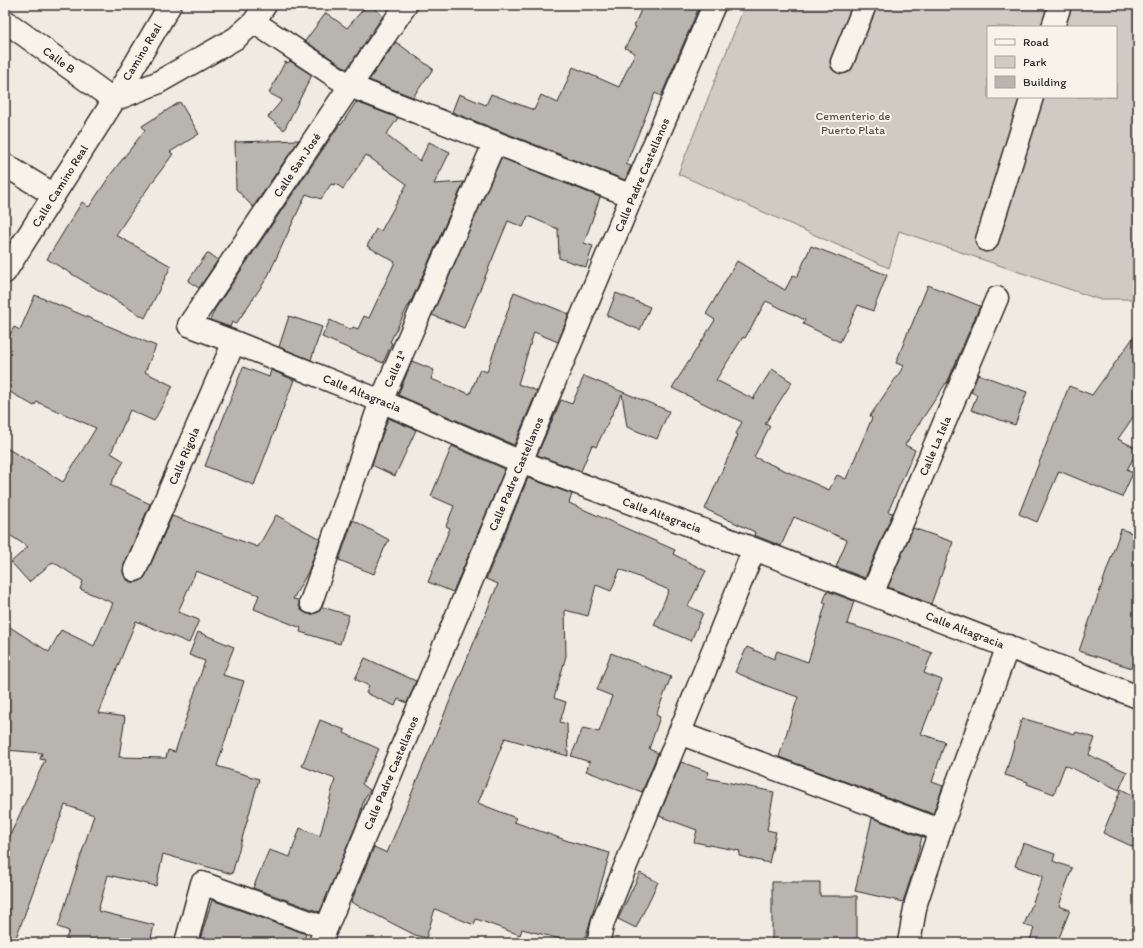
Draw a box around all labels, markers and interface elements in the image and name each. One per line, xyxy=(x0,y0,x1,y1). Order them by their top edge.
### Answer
street label: Camino Real xyxy=(119,20,165,83)
legend xyxy=(987,26,1117,98)
text: Road xyxy=(1023,35,1049,49)
street label: Calle B xyxy=(40,44,78,77)
text: Park xyxy=(1023,55,1047,69)
text: Building xyxy=(1023,75,1067,89)
park label: Cementerio de Puerto Plata xyxy=(816,109,891,137)
street label: Calle Padre Castellanos xyxy=(612,116,672,234)
street label: Calle San José xyxy=(270,130,324,200)
street label: Calle Camino Real xyxy=(29,142,91,230)
street label: Calle 1ª xyxy=(381,348,410,390)
street label: Calle Altagracia xyxy=(321,371,404,415)
street label: Calle La Isla xyxy=(916,413,954,478)
street label: Calle Padre Castellanos xyxy=(486,415,546,533)
street label: Calle Rigola xyxy=(166,425,202,487)
street label: Calle Altagracia xyxy=(621,494,704,536)
street label: Calle Altagracia xyxy=(924,609,1007,652)
street label: Calle Padre Castellanos xyxy=(361,714,421,832)

